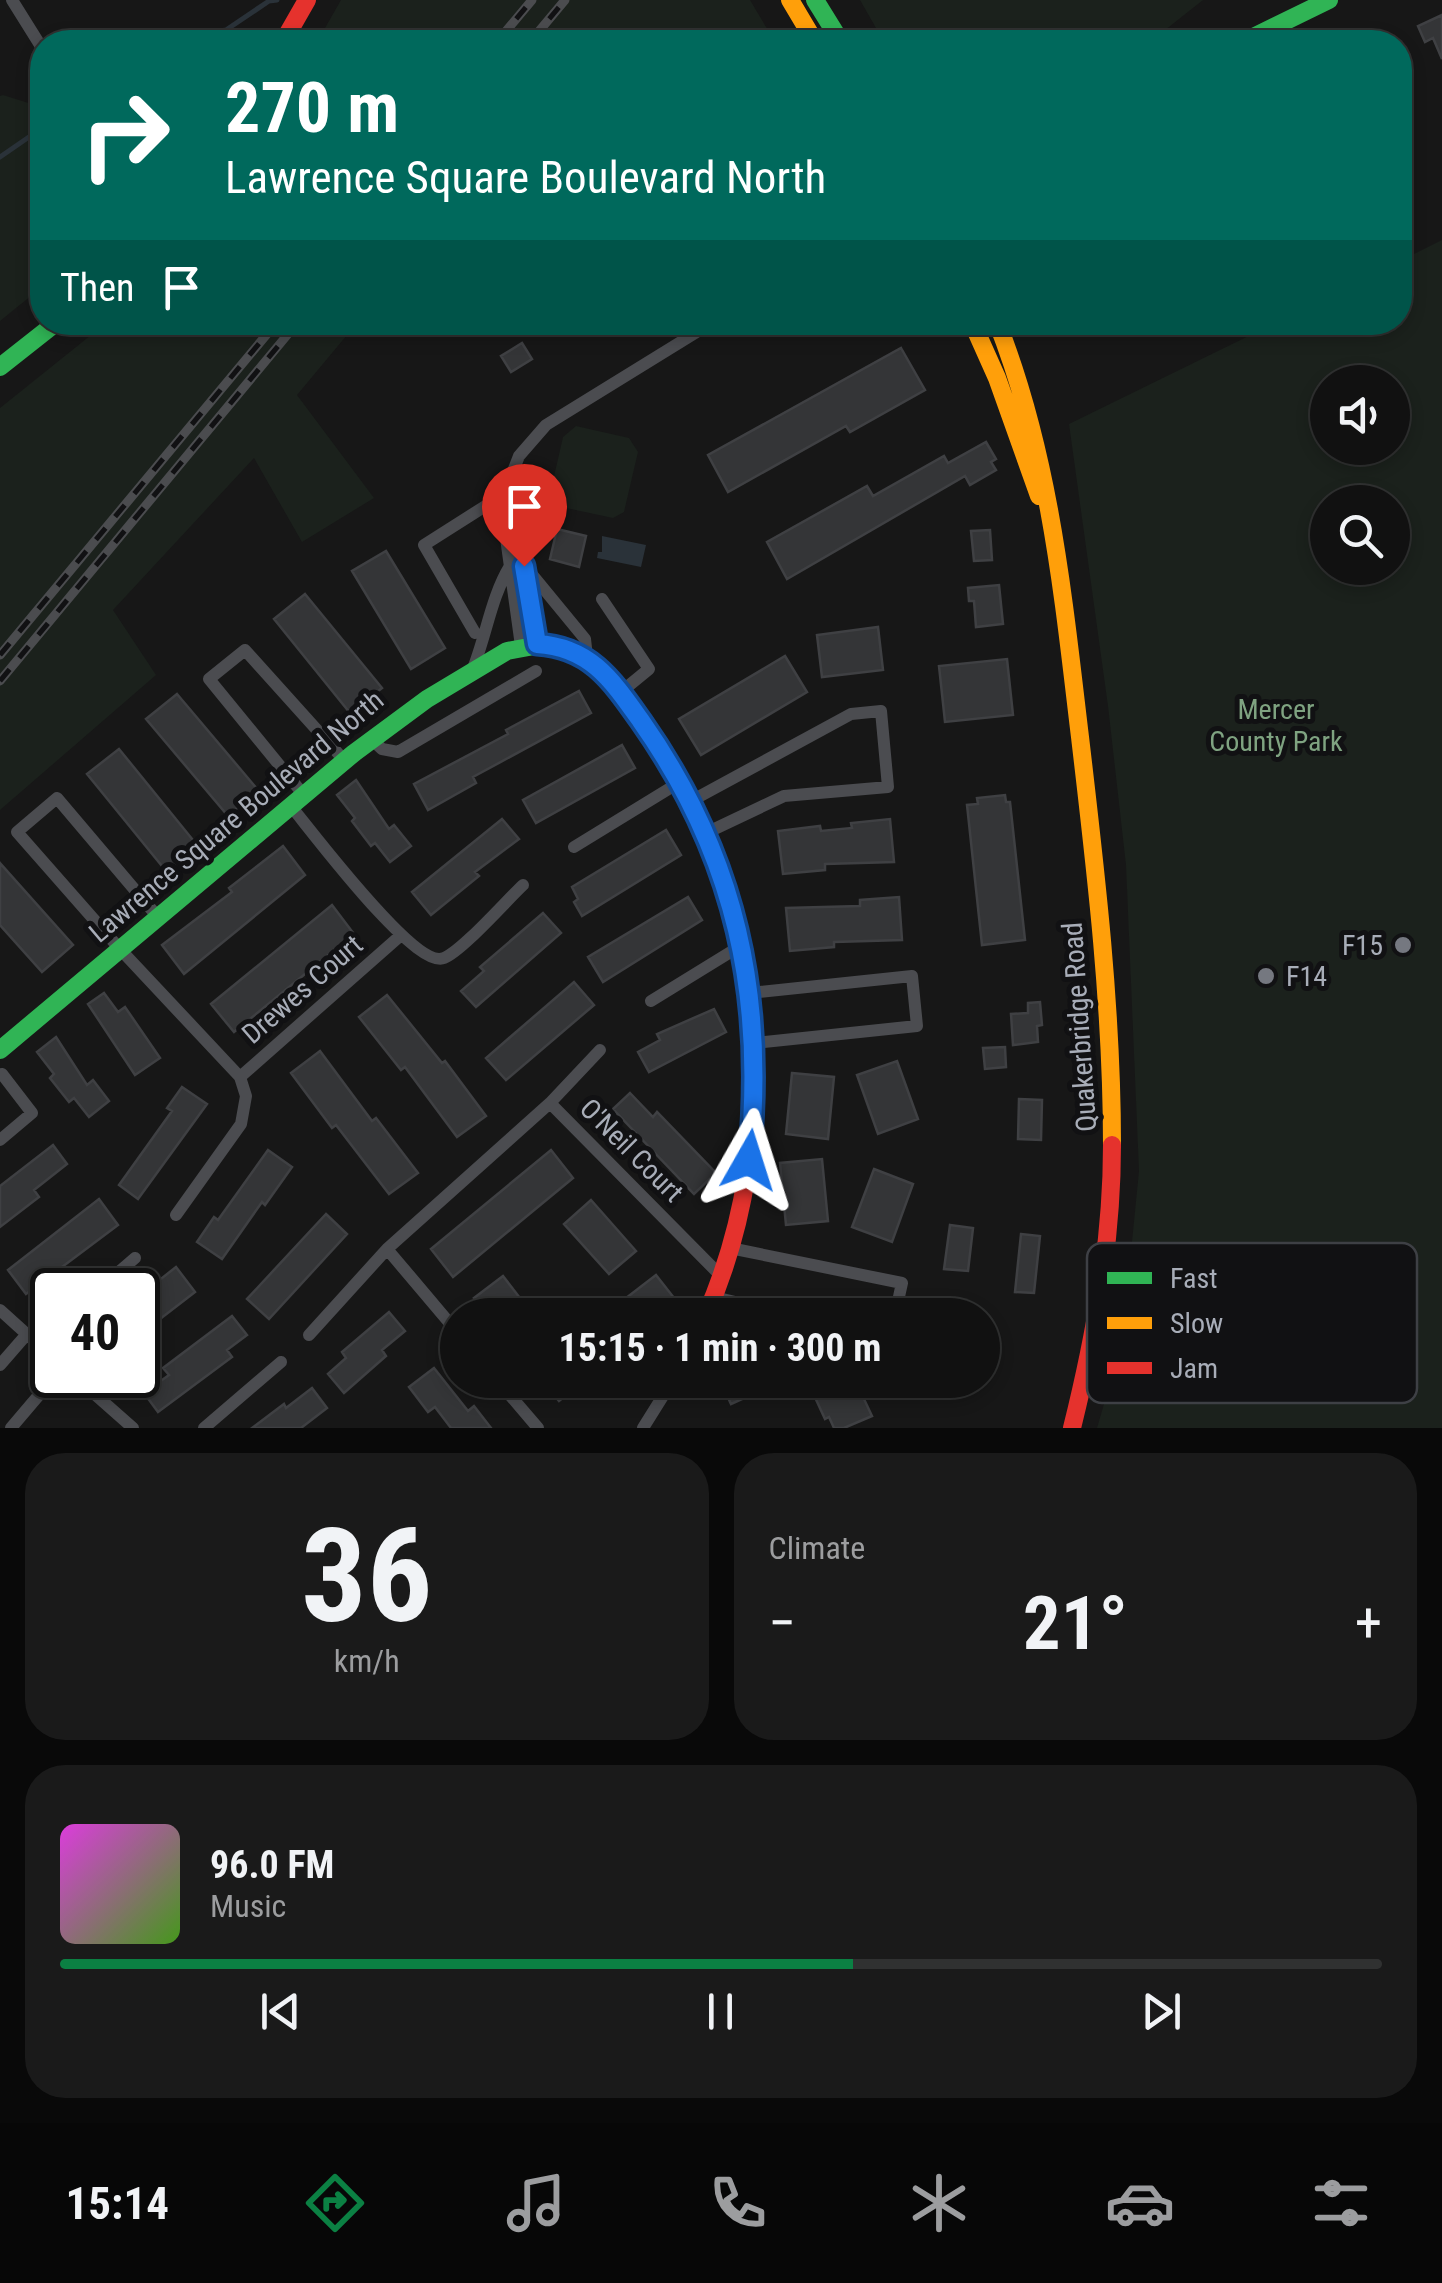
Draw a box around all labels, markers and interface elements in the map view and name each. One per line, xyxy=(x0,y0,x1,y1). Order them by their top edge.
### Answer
text: 270 m xyxy=(225,67,399,149)
icon: right xyxy=(60,70,190,200)
text: Lawrence Square Boulevard North xyxy=(225,151,826,204)
icon: arrive xyxy=(154,260,209,315)
text: Then xyxy=(60,266,134,310)
map controls xyxy=(1310,365,1410,585)
button: sound xyxy=(1310,365,1410,465)
pin xyxy=(482,464,567,567)
icon: arrive xyxy=(497,479,552,534)
button: search xyxy=(1310,485,1410,585)
street label: Lawrence Square Boulevard North xyxy=(82,684,390,949)
park label: Mercer County Park xyxy=(1209,693,1343,758)
street label: Quakerbridge Road xyxy=(1056,921,1103,1133)
street label: Drewes Court xyxy=(235,928,369,1051)
place label: F15 xyxy=(1342,929,1383,962)
marker: F15 xyxy=(1392,934,1414,956)
place label: F14 xyxy=(1286,960,1327,993)
marker: F14 xyxy=(1255,965,1277,987)
street label: O'Neil Court xyxy=(573,1092,690,1209)
position arrow xyxy=(697,1108,801,1212)
legend xyxy=(1087,1243,1417,1403)
text: Fast xyxy=(1170,1262,1217,1295)
speed limit sign: 40 xyxy=(30,1268,160,1398)
text: Slow xyxy=(1170,1307,1223,1340)
text: 15:15 · 1 min · 300 m xyxy=(559,1326,881,1370)
text: Jam xyxy=(1170,1352,1218,1385)
text: 36 xyxy=(301,1500,432,1653)
text: Climate xyxy=(769,1529,865,1567)
text: 21° xyxy=(1023,1579,1128,1667)
text: − xyxy=(769,1591,796,1655)
text: + xyxy=(1355,1591,1382,1655)
text: km/h xyxy=(334,1642,400,1680)
text: 96.0 FM xyxy=(210,1843,334,1887)
text: Music xyxy=(210,1887,286,1925)
icon: previous xyxy=(253,1984,308,2039)
icon: pause xyxy=(693,1984,748,2039)
icon: next xyxy=(1134,1984,1189,2039)
icon: directions xyxy=(300,2168,370,2238)
icon: music xyxy=(501,2168,571,2238)
icon: phone xyxy=(703,2168,773,2238)
icon: climate xyxy=(904,2168,974,2238)
icon: car xyxy=(1105,2168,1175,2238)
icon: filters xyxy=(1306,2168,1376,2238)
text: 15:14 xyxy=(66,2177,169,2230)

